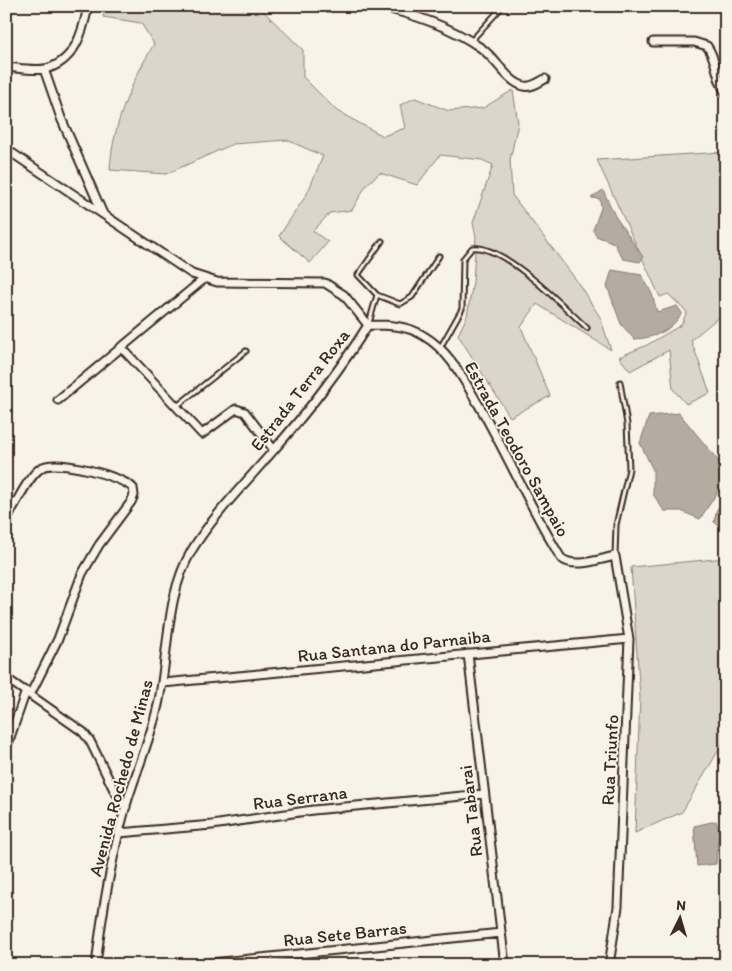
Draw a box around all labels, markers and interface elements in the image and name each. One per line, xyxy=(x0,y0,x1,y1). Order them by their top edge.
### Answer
street label: Estrada Terra Roxa xyxy=(246,324,355,455)
street label: Estrada Teodoro Sampaio xyxy=(460,357,574,541)
street label: Rua Santana do Parnaiba xyxy=(296,625,492,667)
street label: Avenida Rochedo de Minas xyxy=(84,677,158,879)
street label: Rua Triunfo xyxy=(597,714,623,806)
street label: Rua Tabarai xyxy=(454,764,488,858)
street label: Rua Serrana xyxy=(252,781,349,815)
north arrow xyxy=(654,894,704,944)
text: N xyxy=(676,897,687,914)
street label: Rua Sete Barras xyxy=(282,917,408,951)

